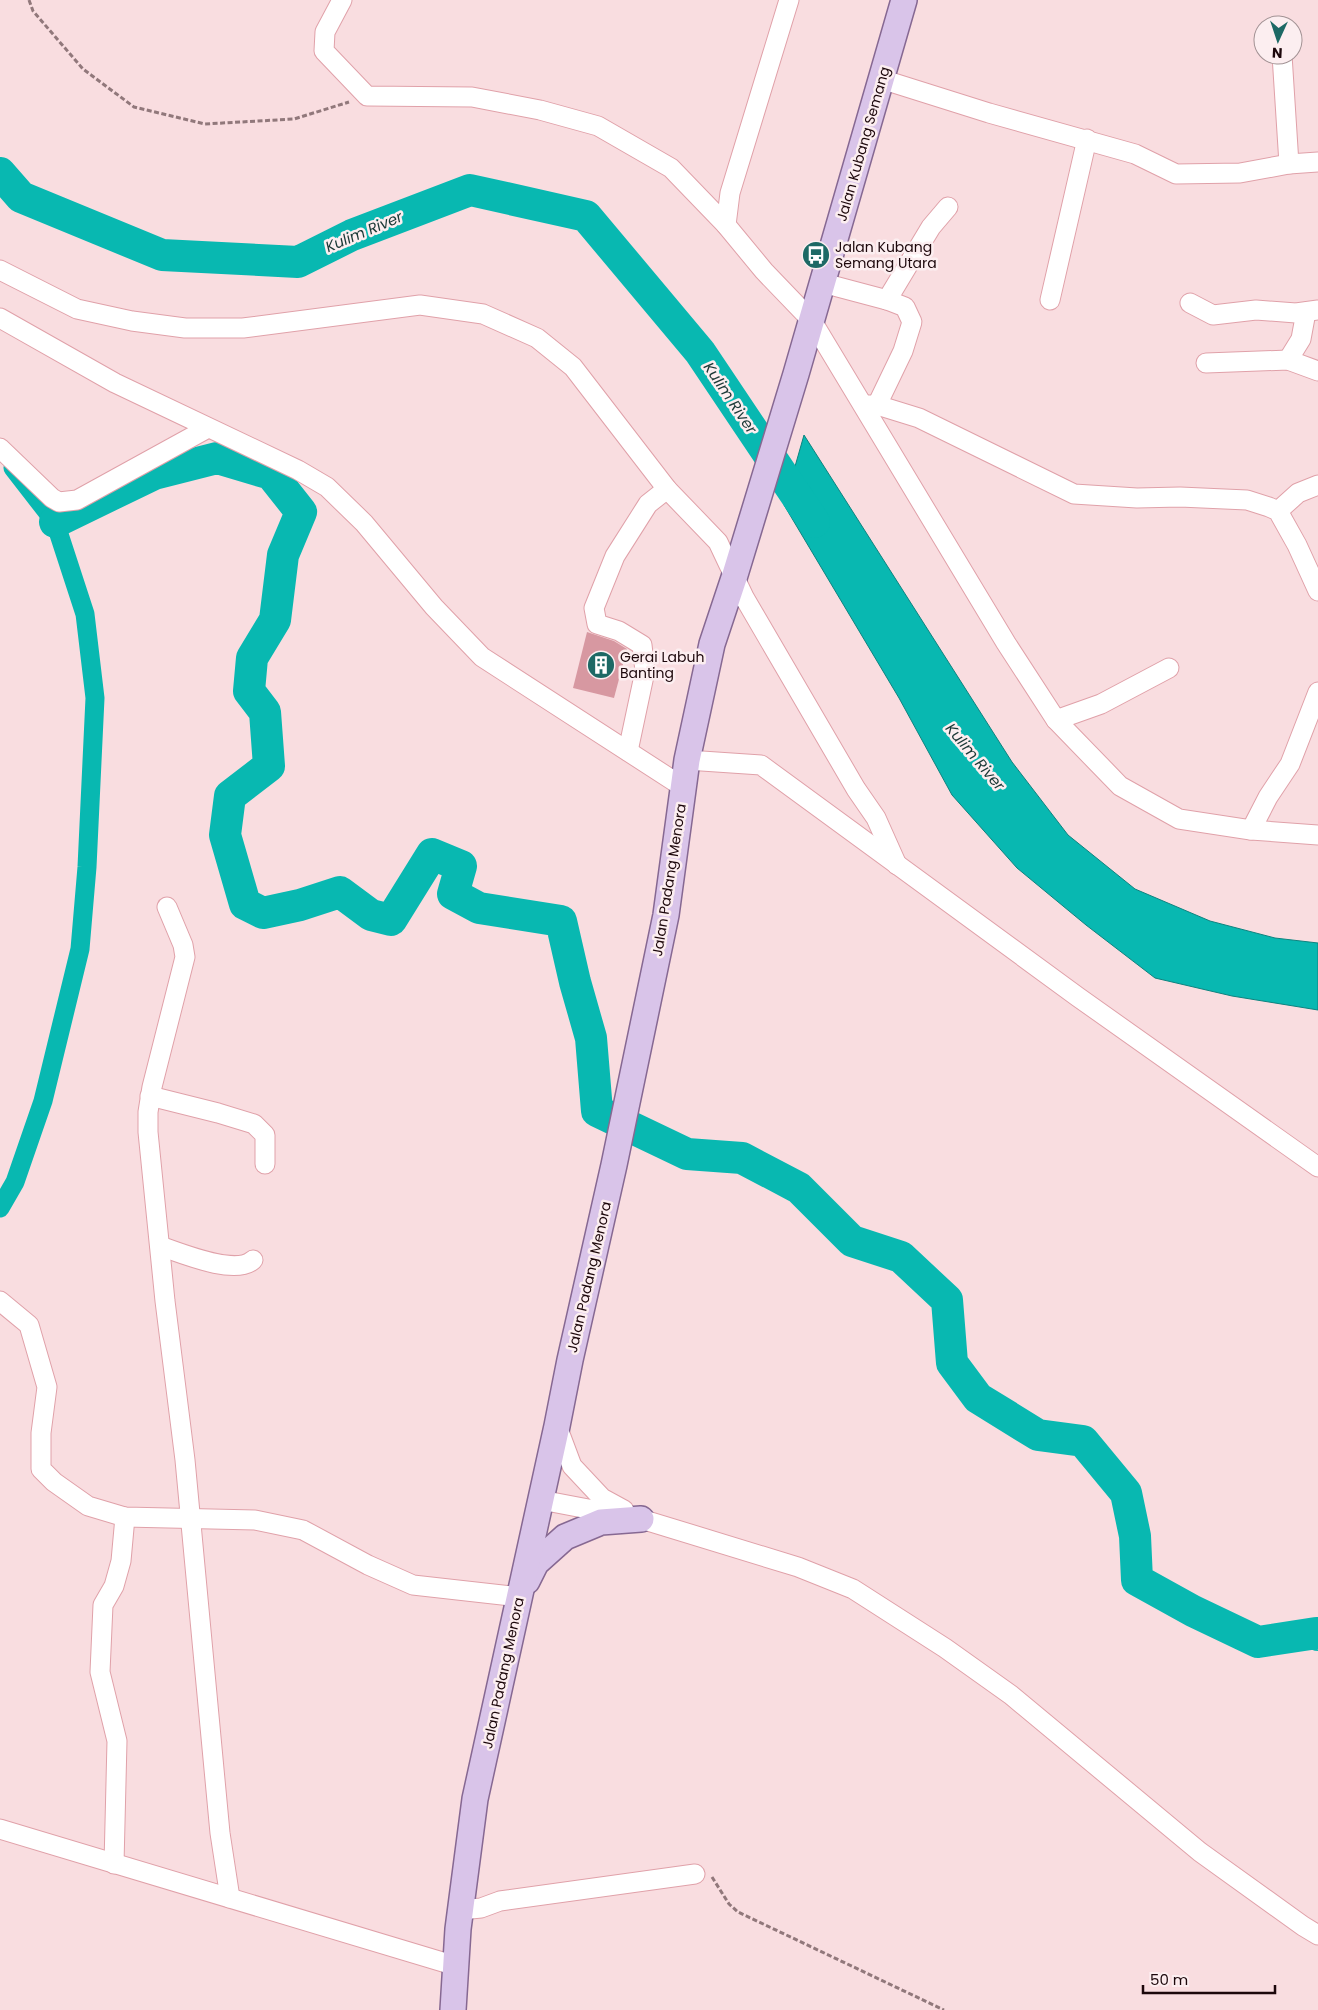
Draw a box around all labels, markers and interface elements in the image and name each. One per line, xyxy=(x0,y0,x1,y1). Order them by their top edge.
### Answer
north arrow xyxy=(1253,15,1303,65)
text: N xyxy=(1272,43,1283,63)
street label: Jalan Kubang Semang xyxy=(831,64,895,224)
water label: Kulim River xyxy=(322,206,406,257)
place label: Jalan Kubang Semang Utara xyxy=(835,237,937,273)
bus stop icon: Jalan Kubang Semang Utara xyxy=(801,240,831,270)
water label: Kulim River xyxy=(699,358,762,438)
place label: Gerai Labuh Banting xyxy=(620,647,704,683)
building icon: Gerai Labuh Banting xyxy=(586,650,616,680)
water label: Kulim River xyxy=(941,719,1010,795)
street label: Jalan Padang Menora xyxy=(647,802,691,958)
street label: Jalan Padang Menora xyxy=(562,1199,616,1355)
street label: Jalan Padang Menora xyxy=(477,1595,529,1751)
scale bar xyxy=(1143,1962,1276,1994)
text: 50 m xyxy=(1150,1969,1188,1990)

